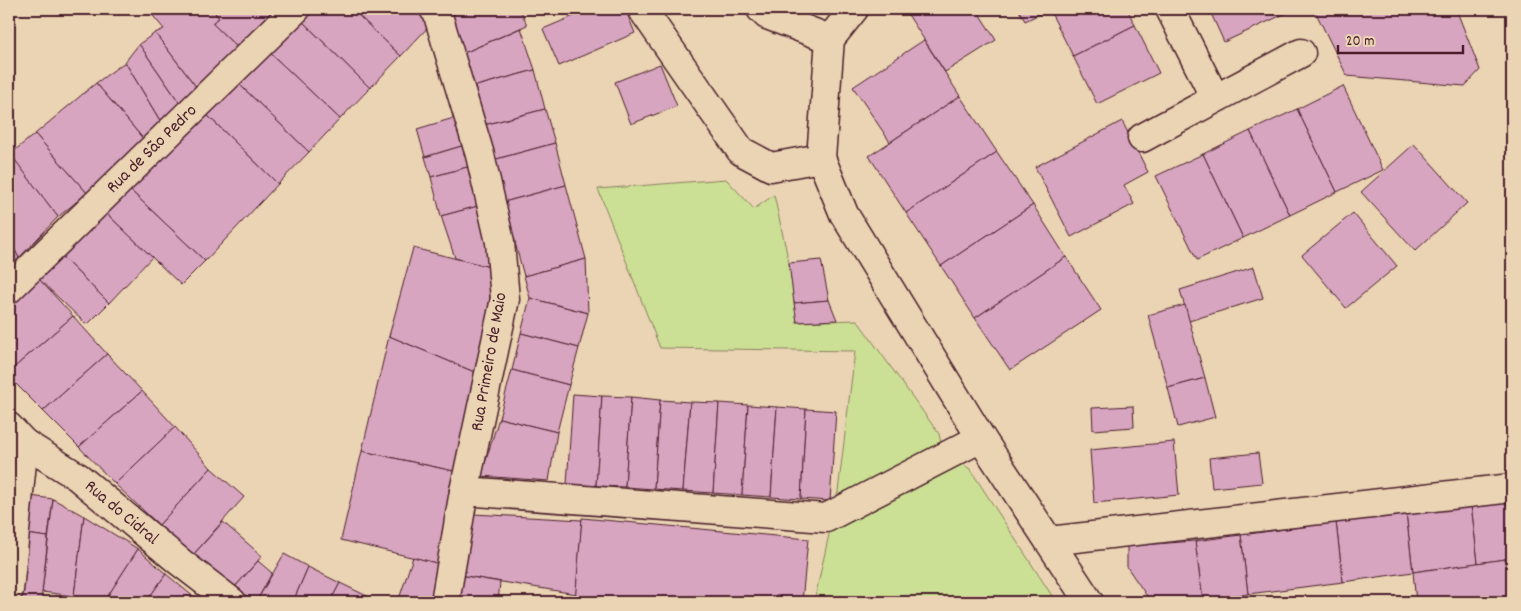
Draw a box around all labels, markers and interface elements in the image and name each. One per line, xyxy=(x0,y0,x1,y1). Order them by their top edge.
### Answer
scale bar xyxy=(1338,22,1464,54)
text: 20 m xyxy=(1346,31,1374,53)
street label: Rua de São Pedro xyxy=(101,99,203,199)
street label: Rua Primeiro de Maio xyxy=(465,291,515,433)
street label: Rua do Cidral xyxy=(79,475,164,552)

